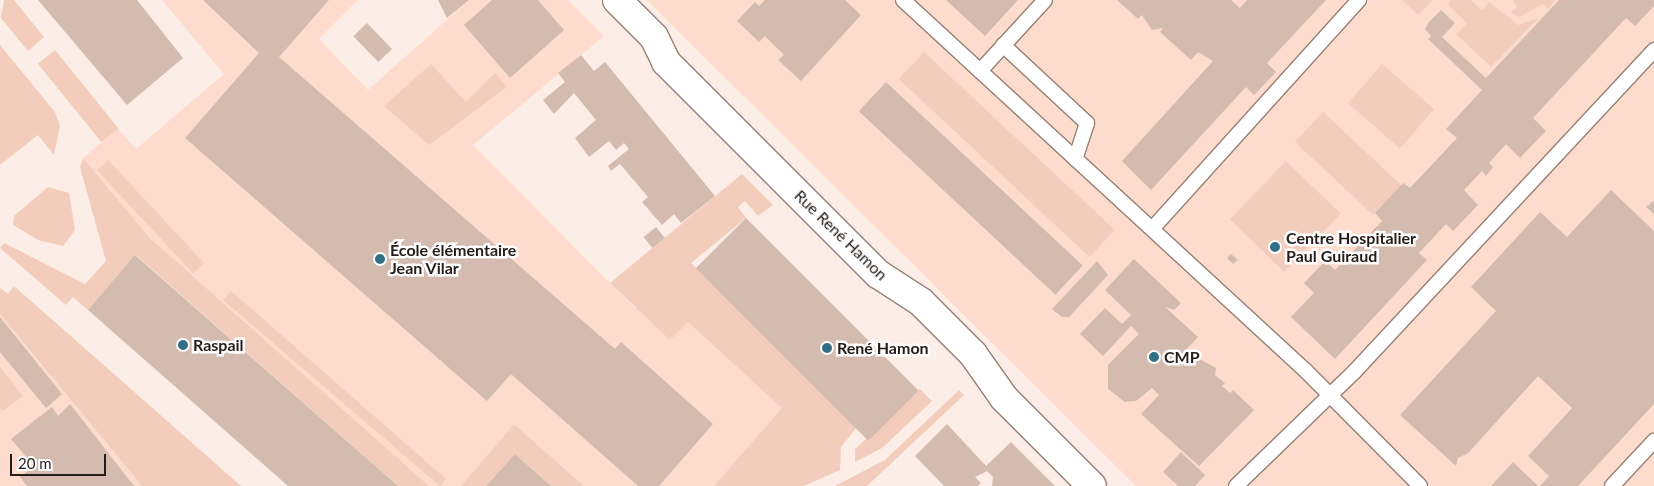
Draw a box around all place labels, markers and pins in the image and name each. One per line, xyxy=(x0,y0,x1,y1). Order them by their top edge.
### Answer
place label: Centre Hospitalier Paul Guiraud xyxy=(1286,228,1416,266)
place label: École élémentaire Jean Vilar xyxy=(390,240,516,278)
marker: Centre Hospitalier Paul Guiraud xyxy=(1268,240,1282,254)
marker: École élémentaire Jean Vilar xyxy=(374,253,386,265)
place label: Raspail xyxy=(193,335,244,355)
place label: René Hamon xyxy=(837,338,929,358)
marker: Raspail xyxy=(177,339,189,351)
marker: René Hamon xyxy=(821,342,833,354)
place label: CMP xyxy=(1164,347,1200,367)
marker: CMP xyxy=(1148,351,1160,363)

